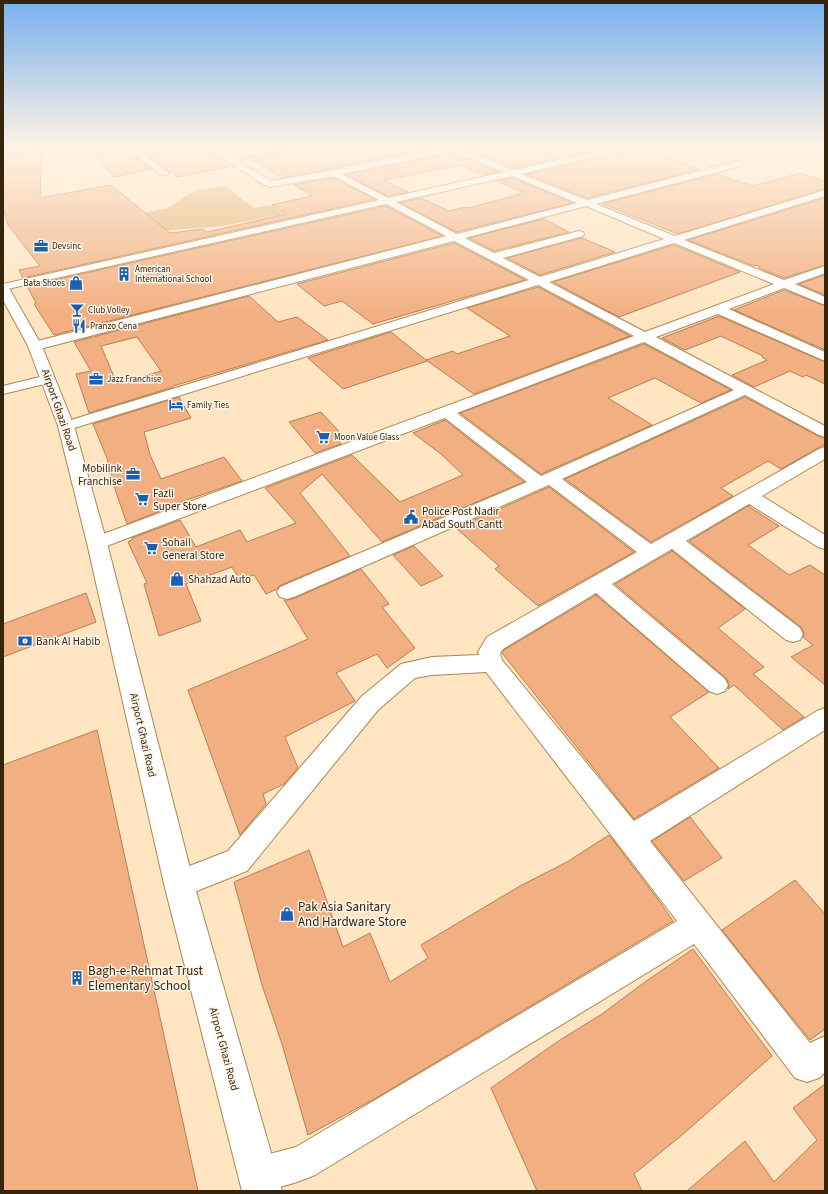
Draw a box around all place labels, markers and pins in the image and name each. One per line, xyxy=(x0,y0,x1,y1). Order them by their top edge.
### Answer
office icon: Devsinc xyxy=(33,238,49,254)
place label: Devsinc xyxy=(52,240,81,253)
place label: American International School xyxy=(135,263,212,286)
building icon: American International School xyxy=(116,266,132,282)
shop icon: Bata Shoes xyxy=(68,275,84,291)
place label: Bata Shoes xyxy=(23,277,65,290)
bar icon: Club Volley xyxy=(69,302,85,318)
place label: Club Volley xyxy=(88,304,131,317)
restaurant icon: Pranzo Cena xyxy=(71,318,87,334)
place label: Pranzo Cena xyxy=(90,320,137,333)
office icon: Jazz Franchise xyxy=(88,371,104,387)
place label: Jazz Franchise xyxy=(107,373,162,386)
hotel icon: Family Ties xyxy=(168,397,184,413)
place label: Family Ties xyxy=(187,399,229,412)
supermarket icon: Moon Value Glass xyxy=(315,429,331,445)
place label: Moon Value Glass xyxy=(334,431,400,444)
place label: Mobilink Franchise xyxy=(78,461,123,489)
office icon: Mobilink Franchise xyxy=(125,466,141,482)
place label: Fazli Super Store xyxy=(153,486,207,514)
supermarket icon: Fazli Super Store xyxy=(134,491,150,507)
place label: Police Post Nadir Abad South Cantt xyxy=(422,504,503,532)
public building icon: Police Post Nadir Abad South Cantt xyxy=(403,509,419,525)
place label: Sohail General Store xyxy=(162,535,225,563)
supermarket icon: Sohail General Store xyxy=(143,540,159,556)
shop icon: Shahzad Auto xyxy=(169,571,185,587)
place label: Shahzad Auto xyxy=(188,572,251,587)
bank icon: Bank Al Habib xyxy=(17,633,33,649)
place label: Bank Al Habib xyxy=(36,634,100,649)
place label: Pak Asia Sanitary And Hardware Store xyxy=(298,898,407,931)
shop icon: Pak Asia Sanitary And Hardware Store xyxy=(279,906,295,922)
place label: Bagh-e-Rehmat Trust Elementary School xyxy=(88,962,204,995)
building icon: Bagh-e-Rehmat Trust Elementary School xyxy=(69,970,85,986)

